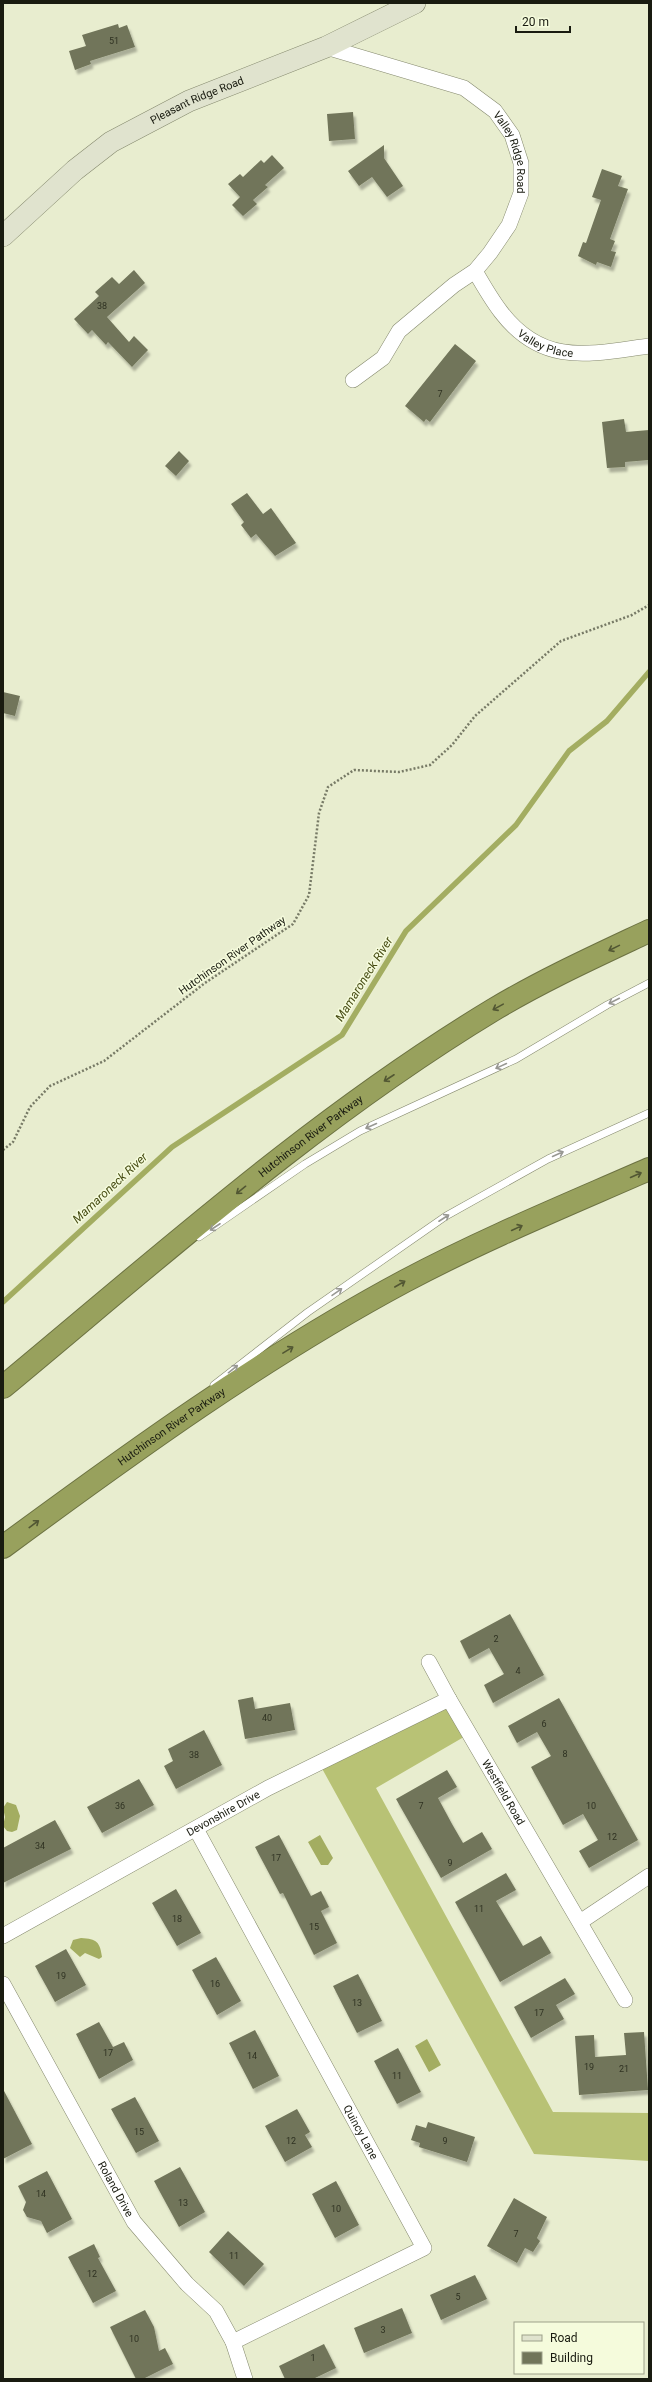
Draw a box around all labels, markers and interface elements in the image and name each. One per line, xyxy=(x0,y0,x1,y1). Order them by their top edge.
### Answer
scale bar xyxy=(516,8,570,34)
text: 20 m xyxy=(522,15,549,29)
house number: 51 xyxy=(109,36,119,46)
street label: Pleasant Ridge Road xyxy=(148,74,246,127)
street label: Valley Ridge Road xyxy=(490,109,527,193)
house number: 38 xyxy=(97,301,107,311)
street label: Valley Place xyxy=(515,327,574,360)
house number: 7 xyxy=(437,389,443,399)
street label: Hutchinson River Pathway xyxy=(176,913,289,997)
water label: Mamaroneck River xyxy=(332,933,396,1024)
one-way arrow xyxy=(608,945,620,952)
one-way arrow xyxy=(609,998,621,1005)
one-way arrow xyxy=(492,1004,504,1012)
one-way arrow xyxy=(496,1063,508,1070)
one-way arrow xyxy=(384,1074,395,1083)
street label: Hutchinson River Parkway xyxy=(256,1092,366,1180)
one-way arrow xyxy=(365,1123,377,1130)
water label: Mamaroneck River xyxy=(70,1149,151,1226)
one-way arrow xyxy=(551,1150,563,1158)
one-way arrow xyxy=(630,1171,642,1178)
one-way arrow xyxy=(236,1186,246,1195)
one-way arrow xyxy=(438,1213,450,1221)
one-way arrow xyxy=(209,1222,220,1231)
one-way arrow xyxy=(511,1224,523,1231)
one-way arrow xyxy=(394,1280,406,1288)
one-way arrow xyxy=(331,1288,342,1296)
one-way arrow xyxy=(282,1345,294,1353)
one-way arrow xyxy=(228,1365,238,1374)
street label: Hutchinson River Parkway xyxy=(115,1385,228,1468)
one-way arrow xyxy=(29,1520,40,1528)
house number: 2 xyxy=(493,1634,499,1644)
house number: 4 xyxy=(515,1666,521,1676)
house number: 40 xyxy=(262,1713,272,1723)
house number: 6 xyxy=(541,1719,547,1729)
house number: 8 xyxy=(562,1749,568,1759)
house number: 38 xyxy=(189,1750,199,1760)
street label: Westfield Road xyxy=(479,1757,527,1827)
street label: Devonshire Drive xyxy=(184,1788,262,1839)
house number: 36 xyxy=(115,1801,125,1811)
house number: 7 xyxy=(418,1801,424,1811)
house number: 10 xyxy=(586,1801,596,1811)
house number: 12 xyxy=(607,1832,617,1842)
house number: 34 xyxy=(35,1841,45,1851)
house number: 17 xyxy=(271,1853,281,1863)
house number: 9 xyxy=(447,1858,453,1868)
house number: 11 xyxy=(474,1904,484,1914)
house number: 18 xyxy=(172,1914,182,1924)
house number: 15 xyxy=(309,1922,319,1932)
house number: 19 xyxy=(56,1971,66,1981)
house number: 16 xyxy=(210,1979,220,1989)
house number: 13 xyxy=(352,1998,362,2008)
house number: 17 xyxy=(534,2008,544,2018)
house number: 17 xyxy=(103,2048,113,2058)
house number: 14 xyxy=(247,2051,257,2061)
house number: 19 xyxy=(584,2062,594,2072)
house number: 21 xyxy=(619,2064,629,2074)
house number: 11 xyxy=(392,2071,402,2081)
street label: Quincy Lane xyxy=(340,2103,381,2162)
house number: 15 xyxy=(134,2127,144,2137)
house number: 12 xyxy=(286,2136,296,2146)
house number: 9 xyxy=(442,2136,448,2146)
street label: Roland Drive xyxy=(95,2159,136,2219)
house number: 14 xyxy=(36,2189,46,2199)
house number: 13 xyxy=(178,2198,188,2208)
house number: 10 xyxy=(331,2204,341,2214)
house number: 7 xyxy=(513,2229,519,2239)
house number: 11 xyxy=(229,2251,239,2261)
house number: 12 xyxy=(87,2269,97,2279)
house number: 5 xyxy=(455,2292,461,2302)
legend xyxy=(514,2322,644,2374)
house number: 3 xyxy=(380,2325,386,2335)
text: Road xyxy=(550,2331,578,2345)
house number: 10 xyxy=(129,2334,139,2344)
text: Building xyxy=(550,2351,593,2365)
house number: 1 xyxy=(310,2353,316,2363)

